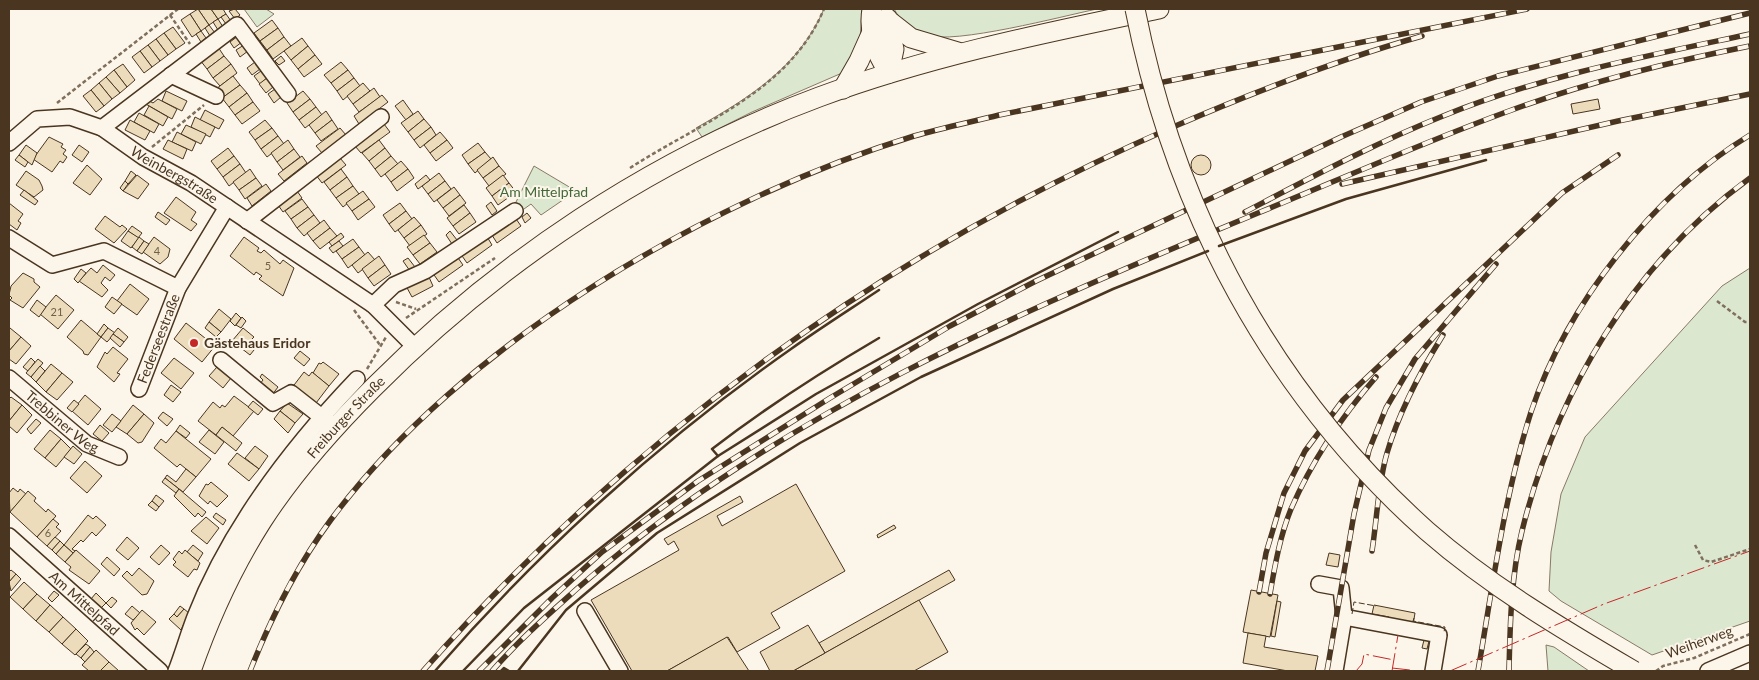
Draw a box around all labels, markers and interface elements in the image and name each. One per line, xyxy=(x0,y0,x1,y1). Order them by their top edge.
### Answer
street label: Weinbergstraße xyxy=(128,142,221,207)
park label: Am Mittelpfad xyxy=(500,183,588,200)
house number: 4 xyxy=(154,244,161,257)
house number: 5 xyxy=(265,259,271,272)
street label: Federseestraße xyxy=(133,291,183,386)
house number: 21 xyxy=(51,305,63,318)
place label: Gästehaus Eridor xyxy=(204,334,311,351)
marker: Gästehaus Eridor xyxy=(188,337,200,349)
street label: Freiburger Straße xyxy=(303,372,388,462)
street label: Trebbiner Weg xyxy=(22,387,101,456)
house number: 6 xyxy=(45,526,51,539)
street label: Am Mittelpfad xyxy=(46,567,123,639)
street label: Weiherweg xyxy=(1663,622,1735,662)

